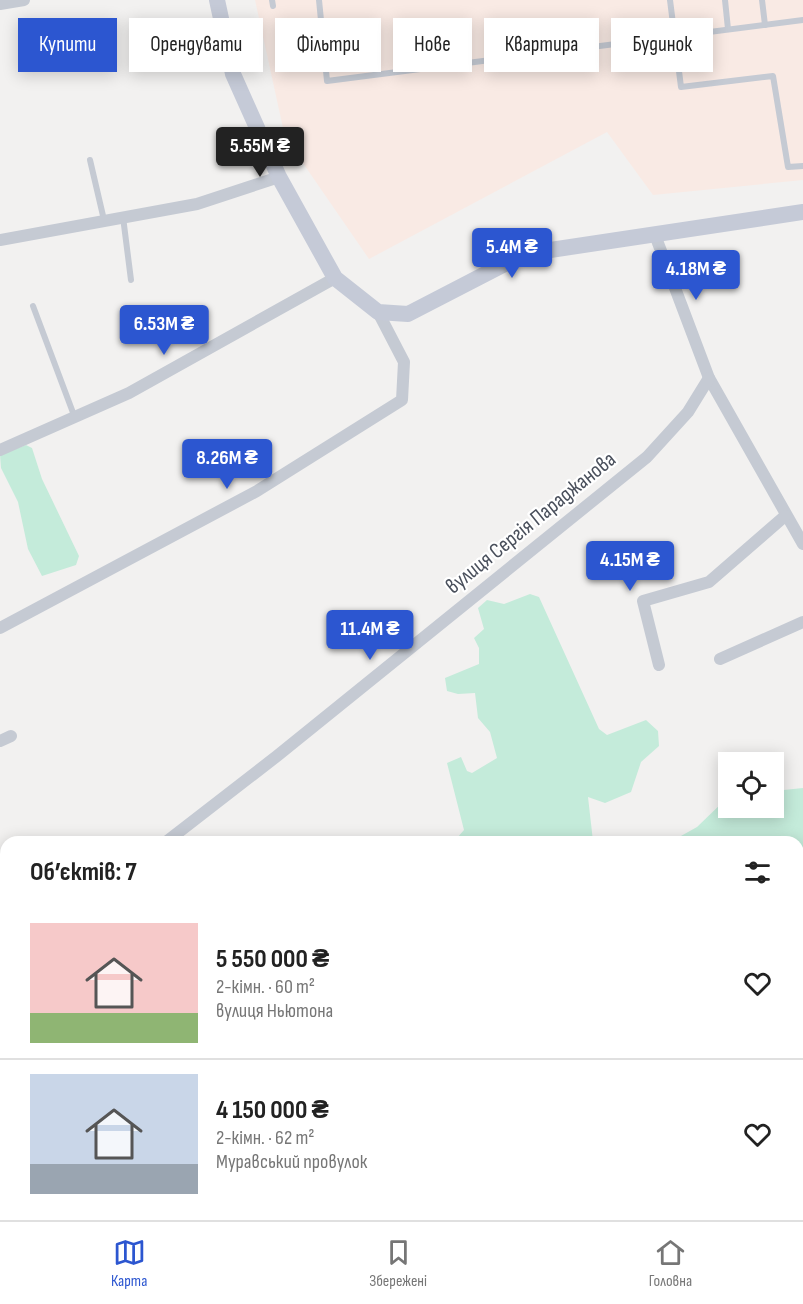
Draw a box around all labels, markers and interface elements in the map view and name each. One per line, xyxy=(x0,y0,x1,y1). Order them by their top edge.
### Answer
chip: Купити xyxy=(18,18,117,72)
chip: Орендувати xyxy=(129,18,263,72)
chip: Фільтри xyxy=(275,18,381,72)
chip: Нове xyxy=(393,18,472,72)
chip: Квартира xyxy=(484,18,599,72)
chip: Будинок xyxy=(611,18,713,72)
pin: 5.55M ₴ xyxy=(205,127,315,178)
text: 5.55M ₴ xyxy=(230,134,290,158)
pin: 5.4M ₴ xyxy=(463,228,561,279)
text: 5.4M ₴ xyxy=(486,235,538,259)
pin: 4.18M ₴ xyxy=(641,250,751,301)
text: 4.18M ₴ xyxy=(666,257,726,281)
pin: 6.53M ₴ xyxy=(109,305,219,356)
text: 6.53M ₴ xyxy=(134,312,194,336)
pin: 8.26M ₴ xyxy=(172,439,282,490)
text: 8.26M ₴ xyxy=(196,446,258,470)
street label: вулиця Сергія Параджанова xyxy=(440,446,622,600)
pin: 4.15M ₴ xyxy=(575,541,685,592)
text: 4.15M ₴ xyxy=(600,548,660,572)
pin: 11.4M ₴ xyxy=(315,610,425,661)
text: 11.4M ₴ xyxy=(340,617,400,641)
map controls xyxy=(718,752,784,818)
button: locate xyxy=(718,752,784,818)
icon: filters xyxy=(741,856,774,889)
text: Об’єктів: 7 xyxy=(30,857,137,888)
text: 5 550 000 ₴ xyxy=(216,944,329,975)
icon: home xyxy=(78,947,150,1019)
icon: heart xyxy=(741,967,774,1000)
text: 2-кімн. · 60 m² xyxy=(216,975,315,999)
text: вулиця Ньютона xyxy=(216,999,333,1023)
text: 4 150 000 ₴ xyxy=(216,1095,329,1126)
icon: home xyxy=(78,1098,150,1170)
icon: heart xyxy=(741,1118,774,1151)
text: 2-кімн. · 62 m² xyxy=(216,1126,315,1150)
text: Муравський провулок xyxy=(216,1150,367,1174)
tab: Карта xyxy=(111,1236,147,1291)
tab: Збережені xyxy=(369,1236,427,1291)
tab: Головна xyxy=(649,1236,692,1291)

